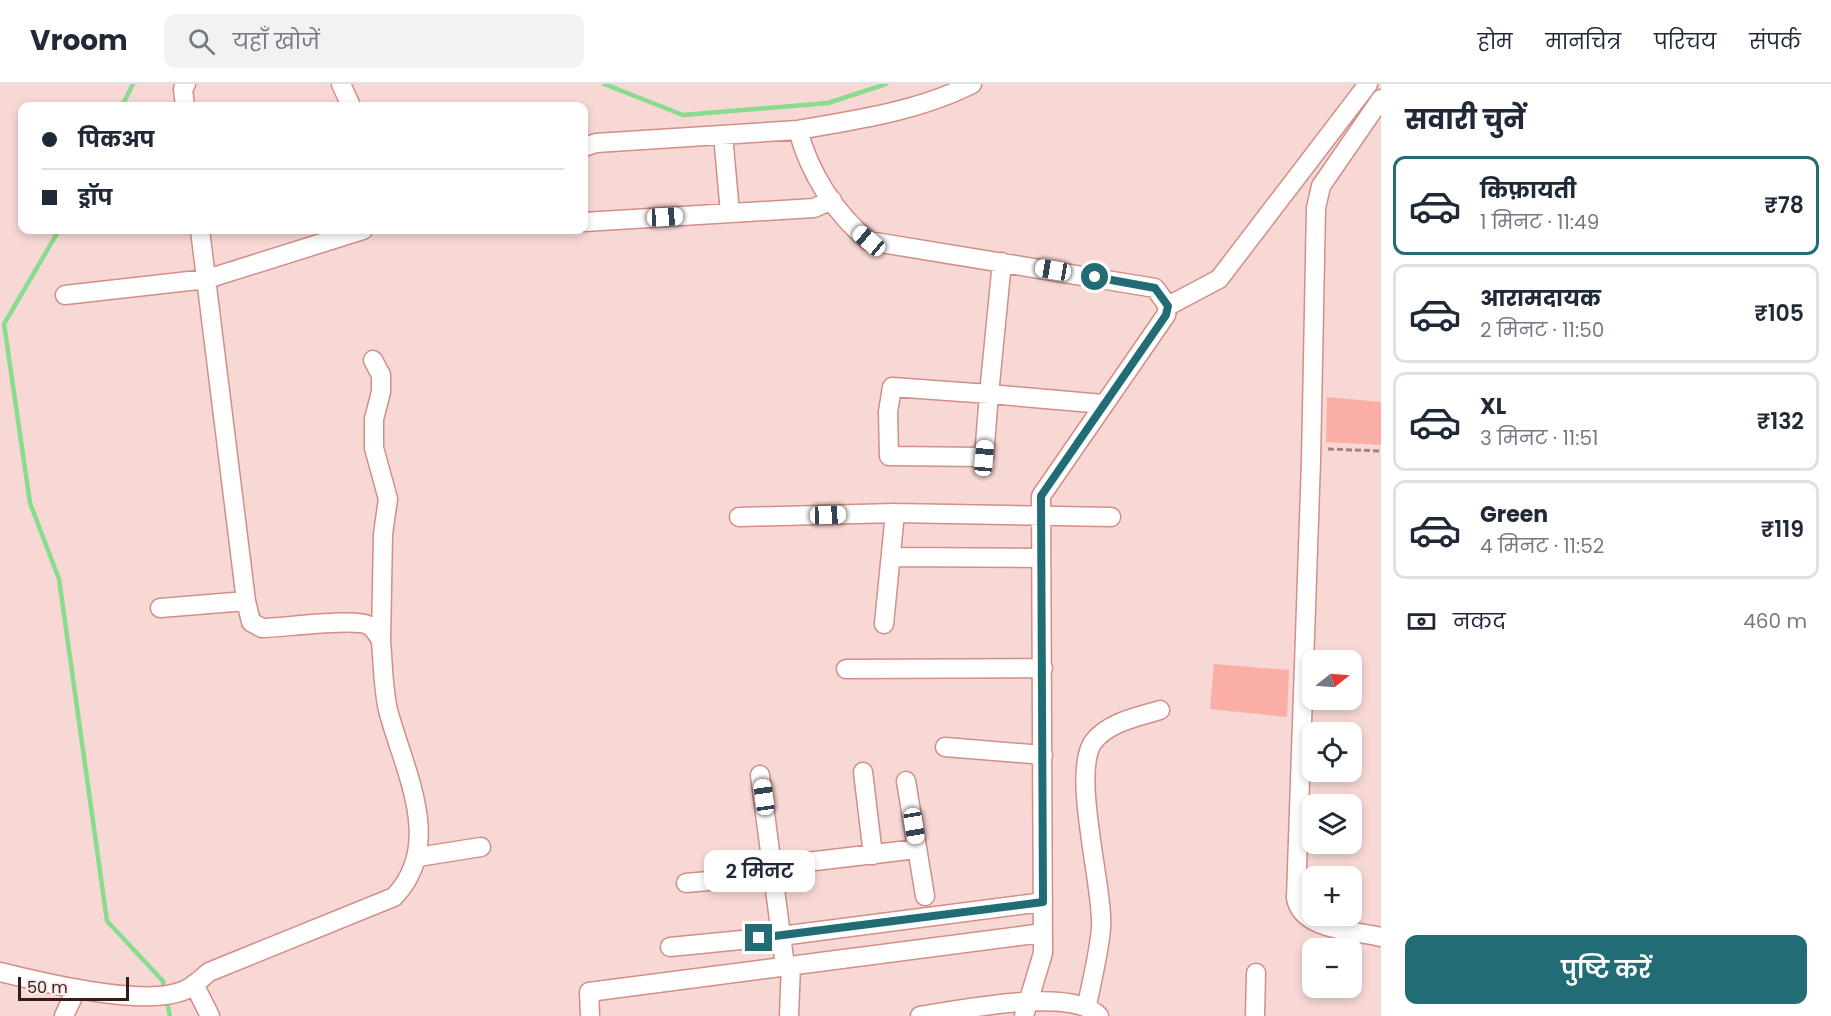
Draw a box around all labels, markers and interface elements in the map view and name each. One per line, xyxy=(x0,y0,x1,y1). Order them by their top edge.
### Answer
search box xyxy=(164,14,584,68)
text: Vroom xyxy=(30,21,128,60)
icon: search xyxy=(185,25,218,58)
text: यहाँ खोजें xyxy=(233,26,320,57)
text: होम xyxy=(1478,27,1513,56)
text: मानचित्र xyxy=(1546,27,1621,56)
text: परिचय xyxy=(1654,27,1716,56)
text: संपर्क xyxy=(1749,27,1801,56)
text: सवारी चुनें xyxy=(1405,101,1525,138)
text: पिकअप xyxy=(78,124,155,155)
text: किफ़ायती xyxy=(1480,175,1576,206)
icon: car xyxy=(1408,179,1462,233)
text: ड्रॉप xyxy=(78,182,112,213)
text: ₹78 xyxy=(1764,190,1804,221)
car xyxy=(647,207,683,227)
text: 1 मिनट · 11:49 xyxy=(1480,208,1599,236)
car xyxy=(849,223,889,259)
car xyxy=(1034,258,1072,282)
route start xyxy=(1081,263,1108,290)
text: आरामदायक xyxy=(1480,283,1601,314)
icon: car xyxy=(1408,287,1462,341)
text: ₹105 xyxy=(1754,298,1804,329)
text: 2 मिनट · 11:50 xyxy=(1480,316,1604,344)
text: XL xyxy=(1480,391,1506,422)
icon: car xyxy=(1408,395,1462,449)
text: ₹132 xyxy=(1757,406,1804,437)
text: 3 मिनट · 11:51 xyxy=(1480,424,1598,452)
car xyxy=(973,439,995,477)
text: Green xyxy=(1480,499,1548,530)
icon: car xyxy=(1408,503,1462,557)
car xyxy=(810,505,846,525)
text: ₹119 xyxy=(1761,514,1804,545)
text: 4 मिनट · 11:52 xyxy=(1480,532,1604,560)
icon: cash xyxy=(1405,605,1438,638)
text: नकद xyxy=(1453,606,1506,637)
text: 460 m xyxy=(1743,607,1807,635)
north arrow xyxy=(1302,650,1362,710)
map controls xyxy=(1302,650,1362,998)
button: locate xyxy=(1302,722,1362,782)
car xyxy=(753,778,775,816)
button: layers xyxy=(1302,794,1362,854)
car xyxy=(902,807,926,845)
callout: 2 मिनट xyxy=(704,851,814,893)
text: 2 मिनट xyxy=(725,857,794,885)
button: + xyxy=(1302,866,1362,926)
route end xyxy=(745,924,772,951)
button: पुष्टि करें xyxy=(1405,935,1807,1004)
button: − xyxy=(1302,938,1362,998)
scale bar xyxy=(18,974,129,1002)
text: 50 m xyxy=(27,976,68,999)

